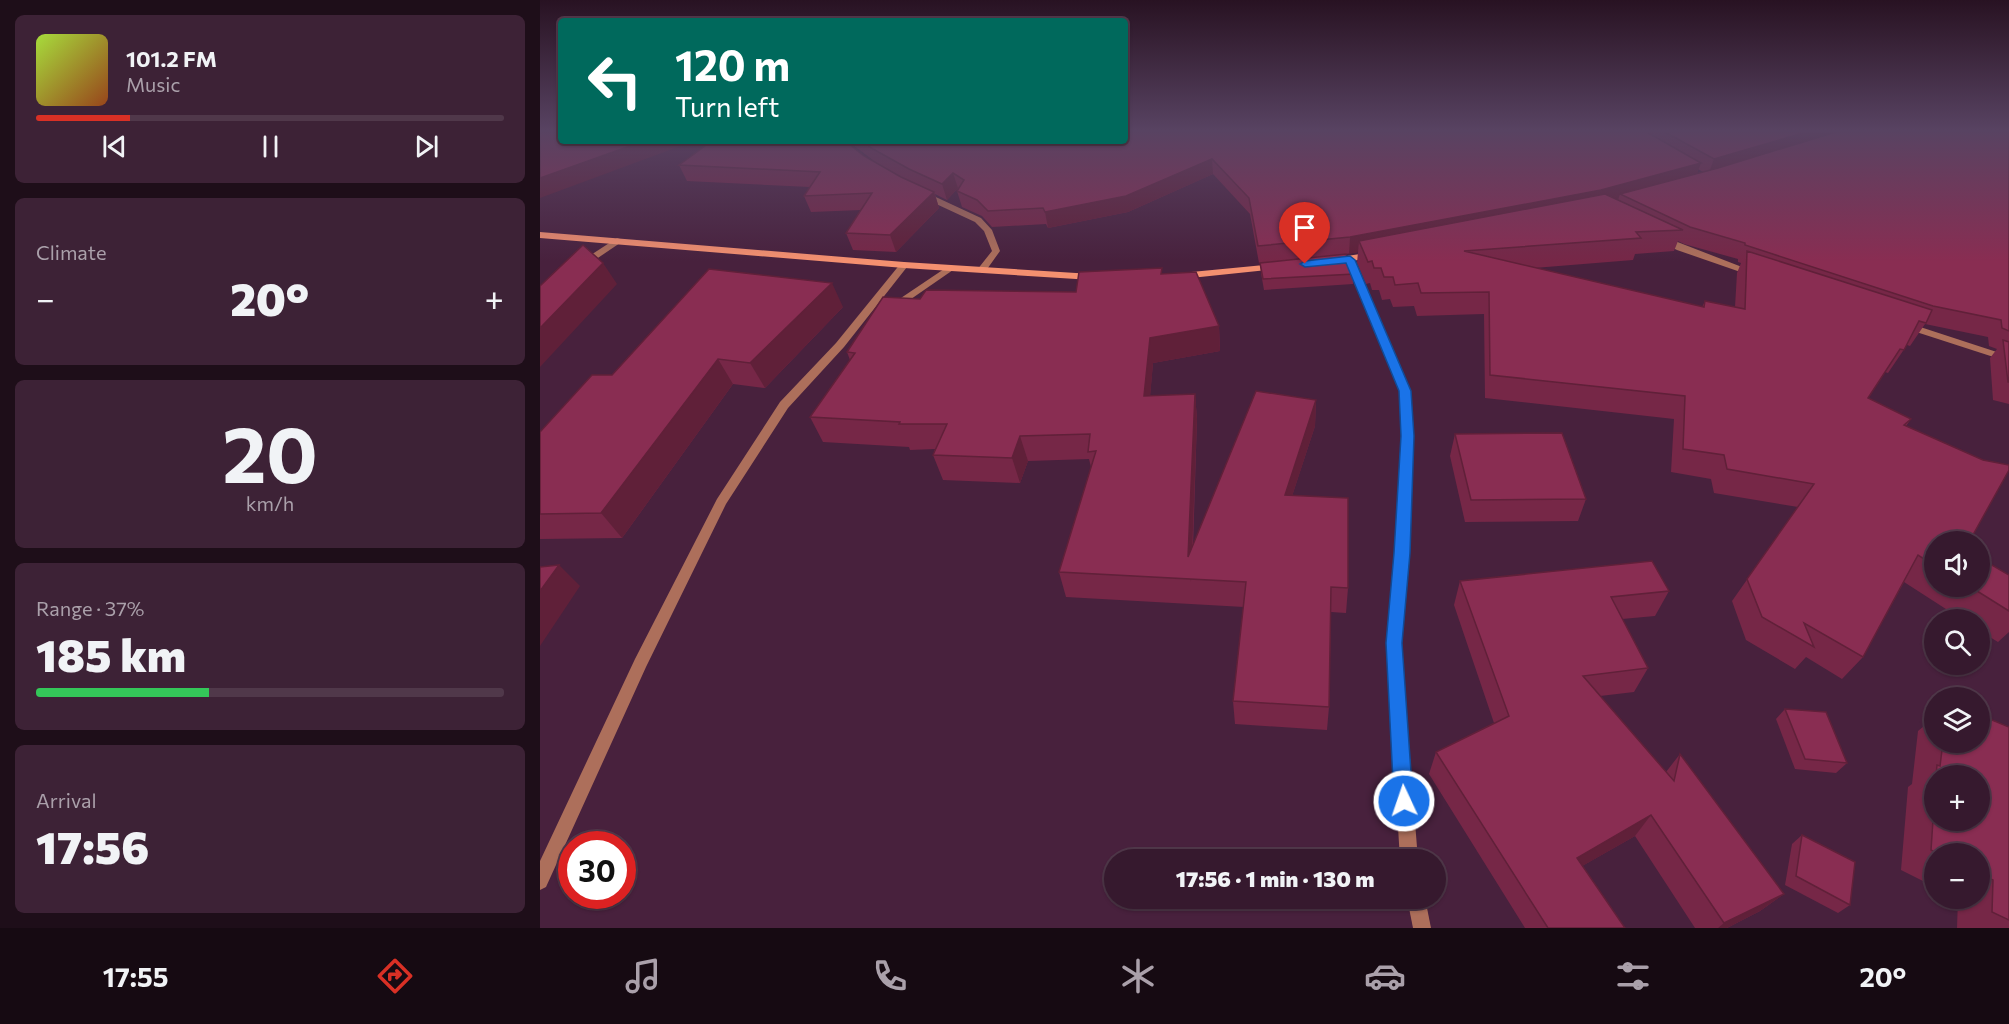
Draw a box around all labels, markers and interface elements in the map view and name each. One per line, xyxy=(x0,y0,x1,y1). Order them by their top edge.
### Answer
text: 120 m xyxy=(675,38,790,90)
icon: left xyxy=(576,42,654,120)
text: 101.2 FM xyxy=(126,45,217,72)
text: Music xyxy=(126,72,180,96)
text: Turn left xyxy=(675,90,779,123)
icon: previous xyxy=(98,130,131,163)
icon: pause xyxy=(254,130,287,163)
icon: next xyxy=(410,130,443,163)
pin xyxy=(1279,202,1330,264)
icon: arrive xyxy=(1288,211,1321,244)
text: Climate xyxy=(36,240,106,264)
text: 20° xyxy=(230,270,309,325)
text: − xyxy=(36,277,55,318)
text: + xyxy=(485,277,504,318)
text: 20 xyxy=(222,404,318,499)
text: km/h xyxy=(246,491,294,515)
map controls xyxy=(1924,531,1990,909)
button: sound xyxy=(1924,531,1990,597)
text: Range · 37% xyxy=(36,596,144,620)
button: search xyxy=(1924,609,1990,675)
text: 185 km xyxy=(36,626,186,681)
button: layers xyxy=(1924,687,1990,753)
button: + xyxy=(1924,765,1990,831)
position arrow xyxy=(1372,769,1436,833)
text: Arrival xyxy=(36,788,97,812)
text: 17:56 xyxy=(36,818,149,873)
speed limit sign: 30 xyxy=(558,831,636,909)
button: − xyxy=(1924,843,1990,909)
text: 17:56 · 1 min · 130 m xyxy=(1176,865,1374,892)
icon: directions xyxy=(374,955,416,997)
icon: music xyxy=(622,955,664,997)
icon: phone xyxy=(869,955,911,997)
icon: climate xyxy=(1117,955,1159,997)
icon: car xyxy=(1364,955,1406,997)
icon: filters xyxy=(1612,955,1654,997)
text: 17:55 xyxy=(103,960,168,993)
text: 20° xyxy=(1860,960,1906,993)

